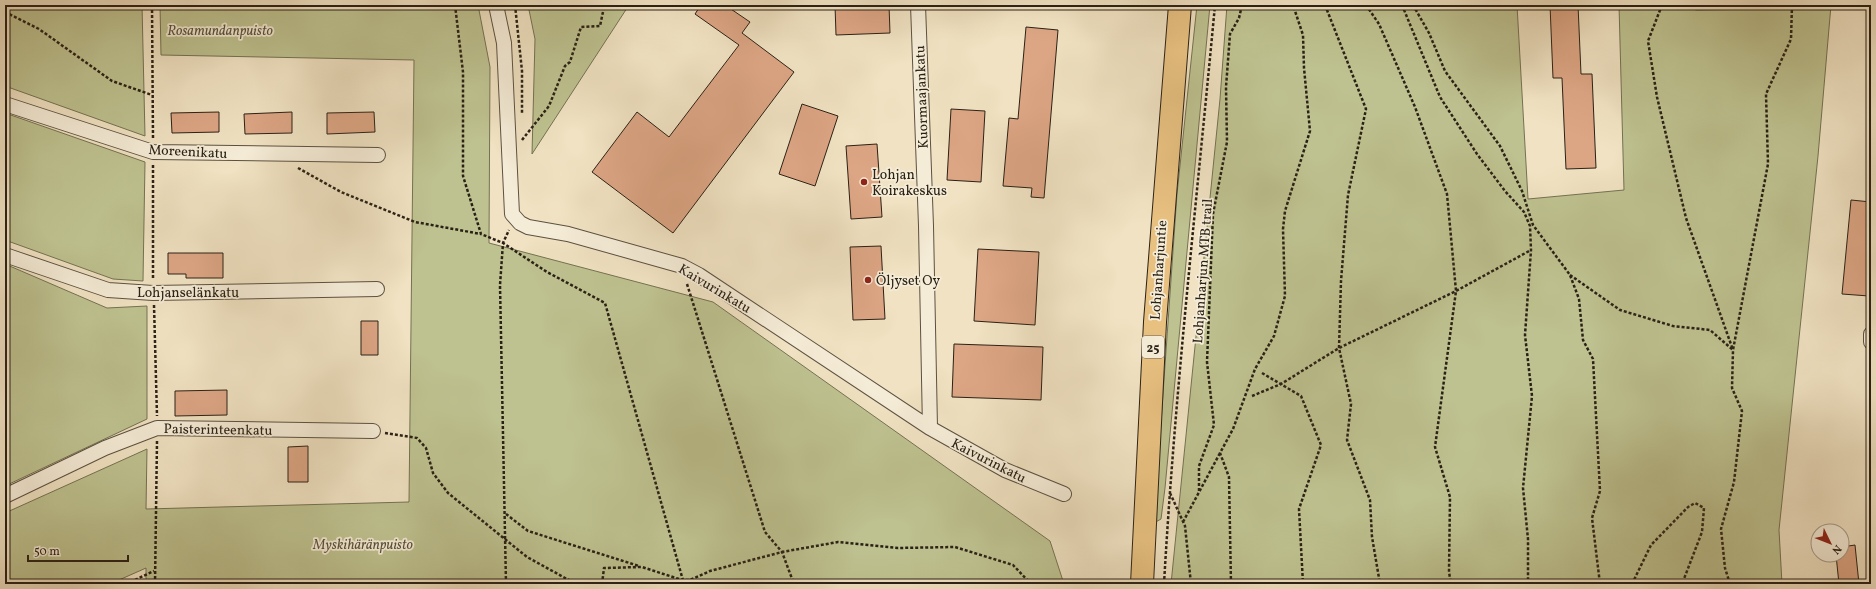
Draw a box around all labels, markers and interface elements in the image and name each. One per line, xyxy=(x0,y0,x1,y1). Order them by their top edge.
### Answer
park label: Rosamundanpuisto xyxy=(167,22,273,41)
street label: Kuormaajankatu xyxy=(911,45,934,149)
street label: Moreenikatu xyxy=(148,141,228,164)
place label: Lohjan Koirakeskus xyxy=(872,166,947,201)
marker: Lohjan Koirakeskus xyxy=(859,177,869,187)
street label: Lohjanharjun MTB trail xyxy=(1189,198,1218,344)
street label: Lohjanharjuntie xyxy=(1147,219,1172,321)
street label: Kaivurinkatu xyxy=(674,260,754,318)
place label: Öljyset Oy xyxy=(876,272,941,291)
marker: Öljyset Oy xyxy=(863,275,873,285)
street label: Lohjanselänkatu xyxy=(137,284,239,303)
road number: 25 xyxy=(1142,336,1164,358)
street label: Paisterinteenkatu xyxy=(163,420,273,441)
street label: Kaivurinkatu xyxy=(948,434,1029,488)
north arrow xyxy=(1810,523,1850,563)
park label: Myskihäränpuisto xyxy=(312,536,414,555)
scale bar xyxy=(28,537,128,563)
text: N xyxy=(1828,541,1844,557)
text: 50 m xyxy=(34,544,60,560)

